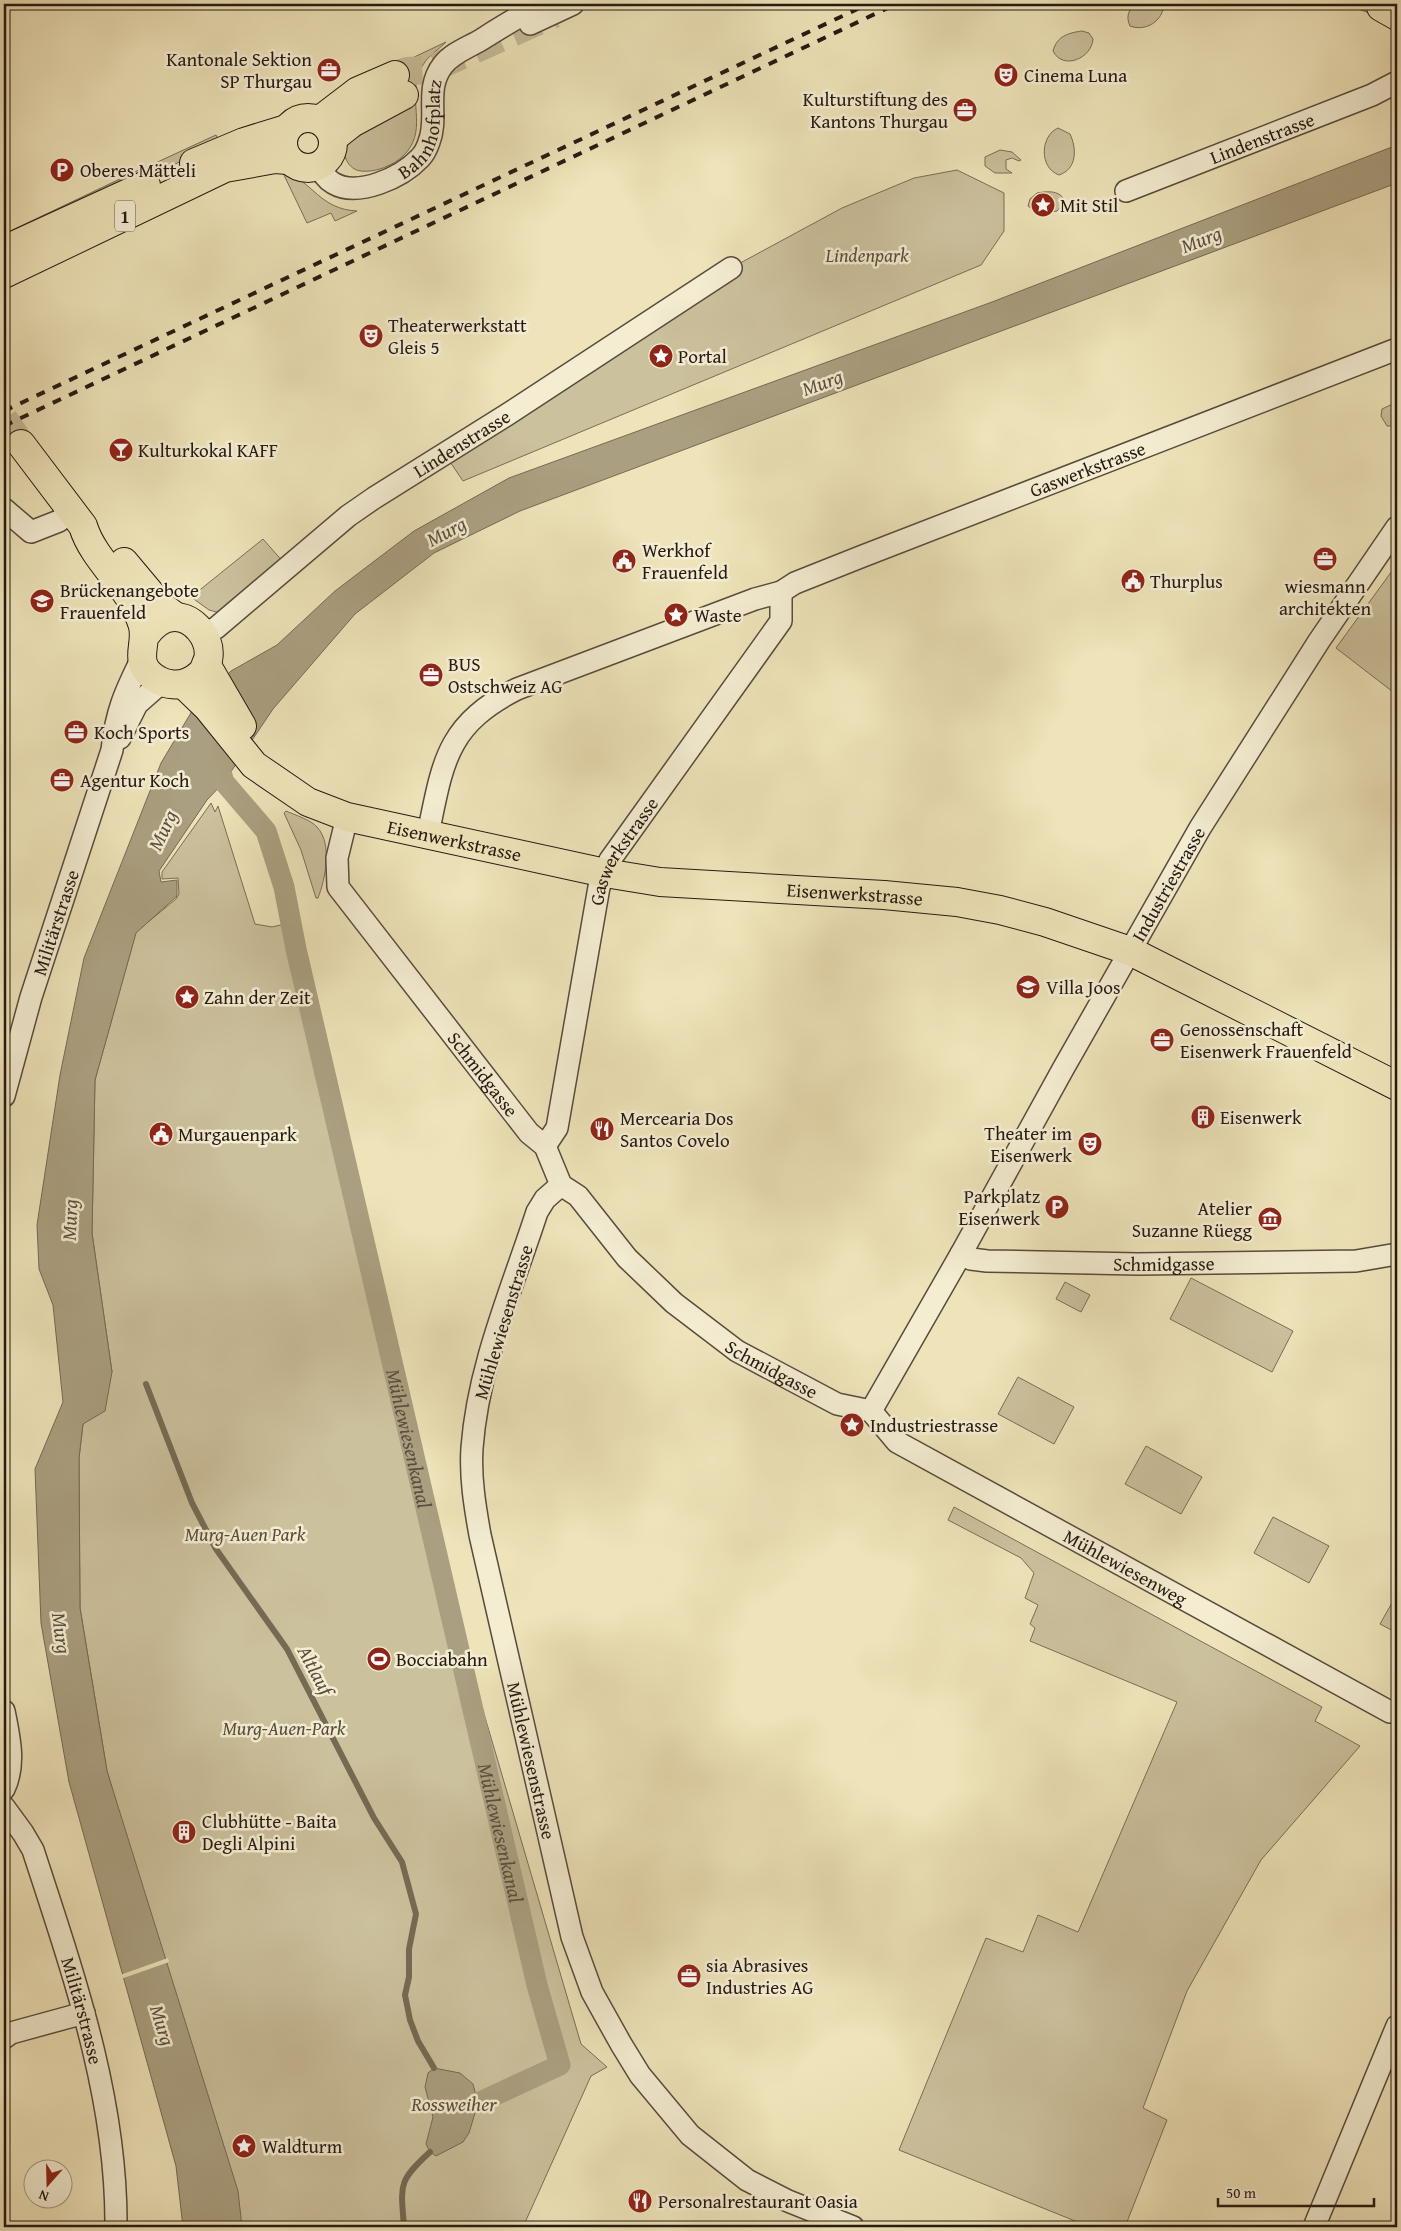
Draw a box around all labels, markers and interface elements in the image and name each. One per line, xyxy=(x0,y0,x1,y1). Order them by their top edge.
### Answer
place label: Kantonale Sektion SP Thurgau xyxy=(166,45,313,95)
office icon: Kantonale Sektion SP Thurgau xyxy=(316,57,342,83)
place label: Cinema Luna xyxy=(1024,61,1127,89)
theatre icon: Cinema Luna xyxy=(993,62,1019,88)
street label: Bahnhofplatz xyxy=(392,77,449,186)
place label: Kulturstiftung des Kantons Thurgau xyxy=(803,85,949,135)
office icon: Kulturstiftung des Kantons Thurgau xyxy=(952,97,978,123)
street label: Lindenstrasse xyxy=(1206,105,1318,171)
place label: Oberes Mätteli xyxy=(80,156,196,184)
parking icon: Oberes Mätteli xyxy=(49,157,75,183)
place label: Mit Stil xyxy=(1060,191,1118,219)
place icon: Mit Stil xyxy=(1030,192,1056,218)
road number: 1 xyxy=(115,200,135,232)
water label: Murg xyxy=(1176,218,1226,260)
park label: Lindenpark xyxy=(824,241,909,269)
place label: Theaterwerkstatt Gleis 5 xyxy=(388,311,527,361)
theatre icon: Theaterwerkstatt Gleis 5 xyxy=(358,323,384,349)
place label: Portal xyxy=(678,342,727,370)
place icon: Portal xyxy=(648,343,674,369)
water label: Murg xyxy=(798,361,846,403)
street label: Lindenstrasse xyxy=(408,402,516,484)
street label: Gaswerkstrasse xyxy=(1025,434,1150,504)
place label: Kulturkokal KAFF xyxy=(138,436,278,464)
bar icon: Kulturkokal KAFF xyxy=(108,437,134,463)
water label: Murg xyxy=(421,508,471,554)
place label: Werkhof Frauenfeld xyxy=(642,536,729,586)
office icon: wiesmann architekten xyxy=(1312,546,1338,572)
public building icon: Werkhof Frauenfeld xyxy=(611,548,637,574)
place label: Thurplus xyxy=(1150,567,1223,595)
public building icon: Thurplus xyxy=(1120,568,1146,594)
place label: wiesmann architekten xyxy=(1279,572,1371,622)
place label: Brückenangebote Frauenfeld xyxy=(60,576,199,626)
school or university icon: Brückenangebote Frauenfeld xyxy=(29,588,55,614)
place label: Waste xyxy=(694,601,742,629)
place icon: Waste xyxy=(663,602,689,628)
place label: BUS Ostschweiz AG xyxy=(448,650,562,700)
office icon: BUS Ostschweiz AG xyxy=(418,662,444,688)
place label: Koch Sports xyxy=(94,718,189,746)
office icon: Koch Sports xyxy=(63,719,89,745)
place label: Agentur Koch xyxy=(80,766,190,794)
office icon: Agentur Koch xyxy=(49,767,75,793)
street label: Gaswerkstrasse xyxy=(582,791,665,907)
water label: Murg xyxy=(140,805,184,855)
street label: Eisenwerkstrasse xyxy=(385,812,524,868)
street label: Industriestrasse xyxy=(1124,821,1212,947)
street label: Militärstrasse xyxy=(25,866,86,979)
street label: Eisenwerkstrasse xyxy=(786,875,924,913)
place label: Villa Joos xyxy=(1046,973,1121,1001)
school or university icon: Villa Joos xyxy=(1015,974,1041,1000)
place label: Zahn der Zeit xyxy=(204,983,311,1011)
place icon: Zahn der Zeit xyxy=(174,984,200,1010)
place label: Genossenschaft Eisenwerk Frauenfeld xyxy=(1180,1015,1353,1065)
street label: Schmidgasse xyxy=(441,1025,525,1123)
office icon: Genossenschaft Eisenwerk Frauenfeld xyxy=(1149,1027,1175,1053)
place label: Eisenwerk xyxy=(1220,1103,1302,1131)
place label: Mercearia Dos Santos Covelo xyxy=(620,1104,733,1154)
building icon: Eisenwerk xyxy=(1190,1104,1216,1130)
restaurant icon: Mercearia Dos Santos Covelo xyxy=(589,1116,615,1142)
place label: Theater im Eisenwerk xyxy=(984,1119,1072,1169)
place label: Murgauenpark xyxy=(178,1120,297,1148)
public building icon: Murgauenpark xyxy=(148,1121,174,1147)
theatre icon: Theater im Eisenwerk xyxy=(1077,1131,1103,1157)
place label: Parkplatz Eisenwerk xyxy=(958,1182,1040,1232)
parking icon: Parkplatz Eisenwerk xyxy=(1044,1194,1070,1220)
place label: Atelier Suzanne Rüegg xyxy=(1132,1194,1253,1244)
water label: Murg xyxy=(54,1199,84,1241)
museum icon: Atelier Suzanne Rüegg xyxy=(1257,1206,1283,1232)
street label: Mühlewiesenstrasse xyxy=(466,1241,540,1403)
street label: Schmidgasse xyxy=(1113,1249,1215,1278)
street label: Schmidgasse xyxy=(719,1333,823,1405)
water label: Mühlewiesenkanal xyxy=(380,1366,440,1511)
place label: Industriestrasse xyxy=(870,1411,998,1439)
place icon: Industriestrasse xyxy=(839,1412,865,1438)
park label: Murg-Auen Park xyxy=(185,1520,306,1548)
street label: Mühlewiesenweg xyxy=(1059,1522,1193,1613)
water label: Murg xyxy=(45,1610,79,1656)
water label: Altlauf xyxy=(290,1639,343,1704)
place label: Bocciabahn xyxy=(396,1645,488,1673)
sports icon: Bocciabahn xyxy=(366,1646,392,1672)
street label: Mühlewiesenstrasse xyxy=(500,1679,563,1842)
park label: Murg-Auen-Park xyxy=(223,1714,346,1742)
water label: Mühlewiesenkanal xyxy=(471,1760,532,1905)
place label: Clubhütte - Baita Degli Alpini xyxy=(202,1807,337,1857)
building icon: Clubhütte - Baita Degli Alpini xyxy=(171,1819,197,1845)
place label: sia Abrasives Industries AG xyxy=(706,1951,813,2001)
street label: Militärstrasse xyxy=(54,1954,110,2067)
office icon: sia Abrasives Industries AG xyxy=(676,1963,702,1989)
water label: Murg xyxy=(143,2001,183,2049)
water label: Rossweiher xyxy=(410,2089,497,2118)
place label: Waldturm xyxy=(262,2132,343,2160)
place icon: Waldturm xyxy=(231,2133,257,2159)
north arrow xyxy=(22,2158,72,2208)
scale bar xyxy=(1218,2176,1375,2208)
text: 50 m xyxy=(1226,2182,1257,2203)
text: N xyxy=(35,2185,51,2207)
place label: Personalrestaurant Oasia xyxy=(658,2187,858,2215)
restaurant icon: Personalrestaurant Oasia xyxy=(627,2188,653,2214)

